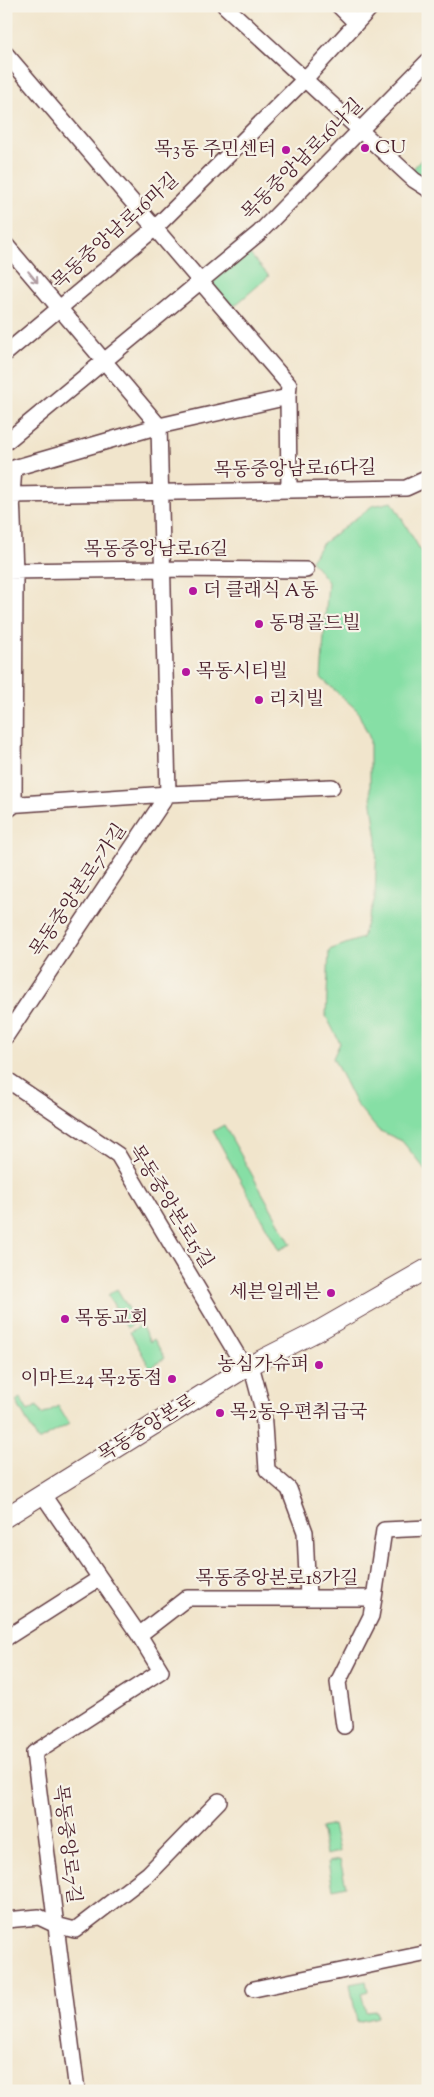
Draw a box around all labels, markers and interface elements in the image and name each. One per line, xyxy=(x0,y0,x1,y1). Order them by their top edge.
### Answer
street label: 목동중앙남로16나길 xyxy=(236,93,370,227)
place label: CU xyxy=(375,135,406,162)
place label: 목3동 주민센터 xyxy=(154,137,276,164)
marker: CU xyxy=(359,142,371,154)
marker: 목3동 주민센터 xyxy=(280,144,292,156)
street label: 목동중앙남로16마길 xyxy=(46,168,186,296)
one-way arrow xyxy=(27,271,39,284)
street label: 목동중앙남로16다길 xyxy=(213,455,377,485)
street label: 목동중앙남로16길 xyxy=(84,537,228,564)
place label: 더 클래식 A동 xyxy=(203,578,319,605)
marker: 더 클래식 A동 xyxy=(187,585,199,597)
place label: 동명골드빌 xyxy=(269,611,361,638)
marker: 동명골드빌 xyxy=(253,618,265,630)
place label: 목동시티빌 xyxy=(196,659,288,686)
marker: 목동시티빌 xyxy=(180,666,192,678)
place label: 리치빌 xyxy=(269,687,324,714)
marker: 리치빌 xyxy=(253,694,265,706)
street label: 목동중앙본로7가길 xyxy=(24,819,134,963)
street label: 목동중앙본로15길 xyxy=(121,1140,219,1274)
place label: 세븐일레븐 xyxy=(229,1280,321,1307)
marker: 세븐일레븐 xyxy=(325,1287,337,1299)
place label: 목동교회 xyxy=(75,1306,148,1333)
marker: 목동교회 xyxy=(59,1313,71,1325)
place label: 농심가슈퍼 xyxy=(217,1352,309,1379)
marker: 농심가슈퍼 xyxy=(313,1359,325,1371)
place label: 이마트24 목2동점 xyxy=(20,1366,162,1393)
marker: 이마트24 목2동점 xyxy=(166,1373,178,1385)
street label: 목동중앙본로 xyxy=(93,1388,201,1470)
place label: 목2동우편취급국 xyxy=(230,1400,367,1427)
marker: 목2동우편취급국 xyxy=(214,1407,226,1419)
street label: 목동중앙본로18가길 xyxy=(196,1566,358,1593)
street label: 목동중앙로7길 xyxy=(45,1783,87,1905)

